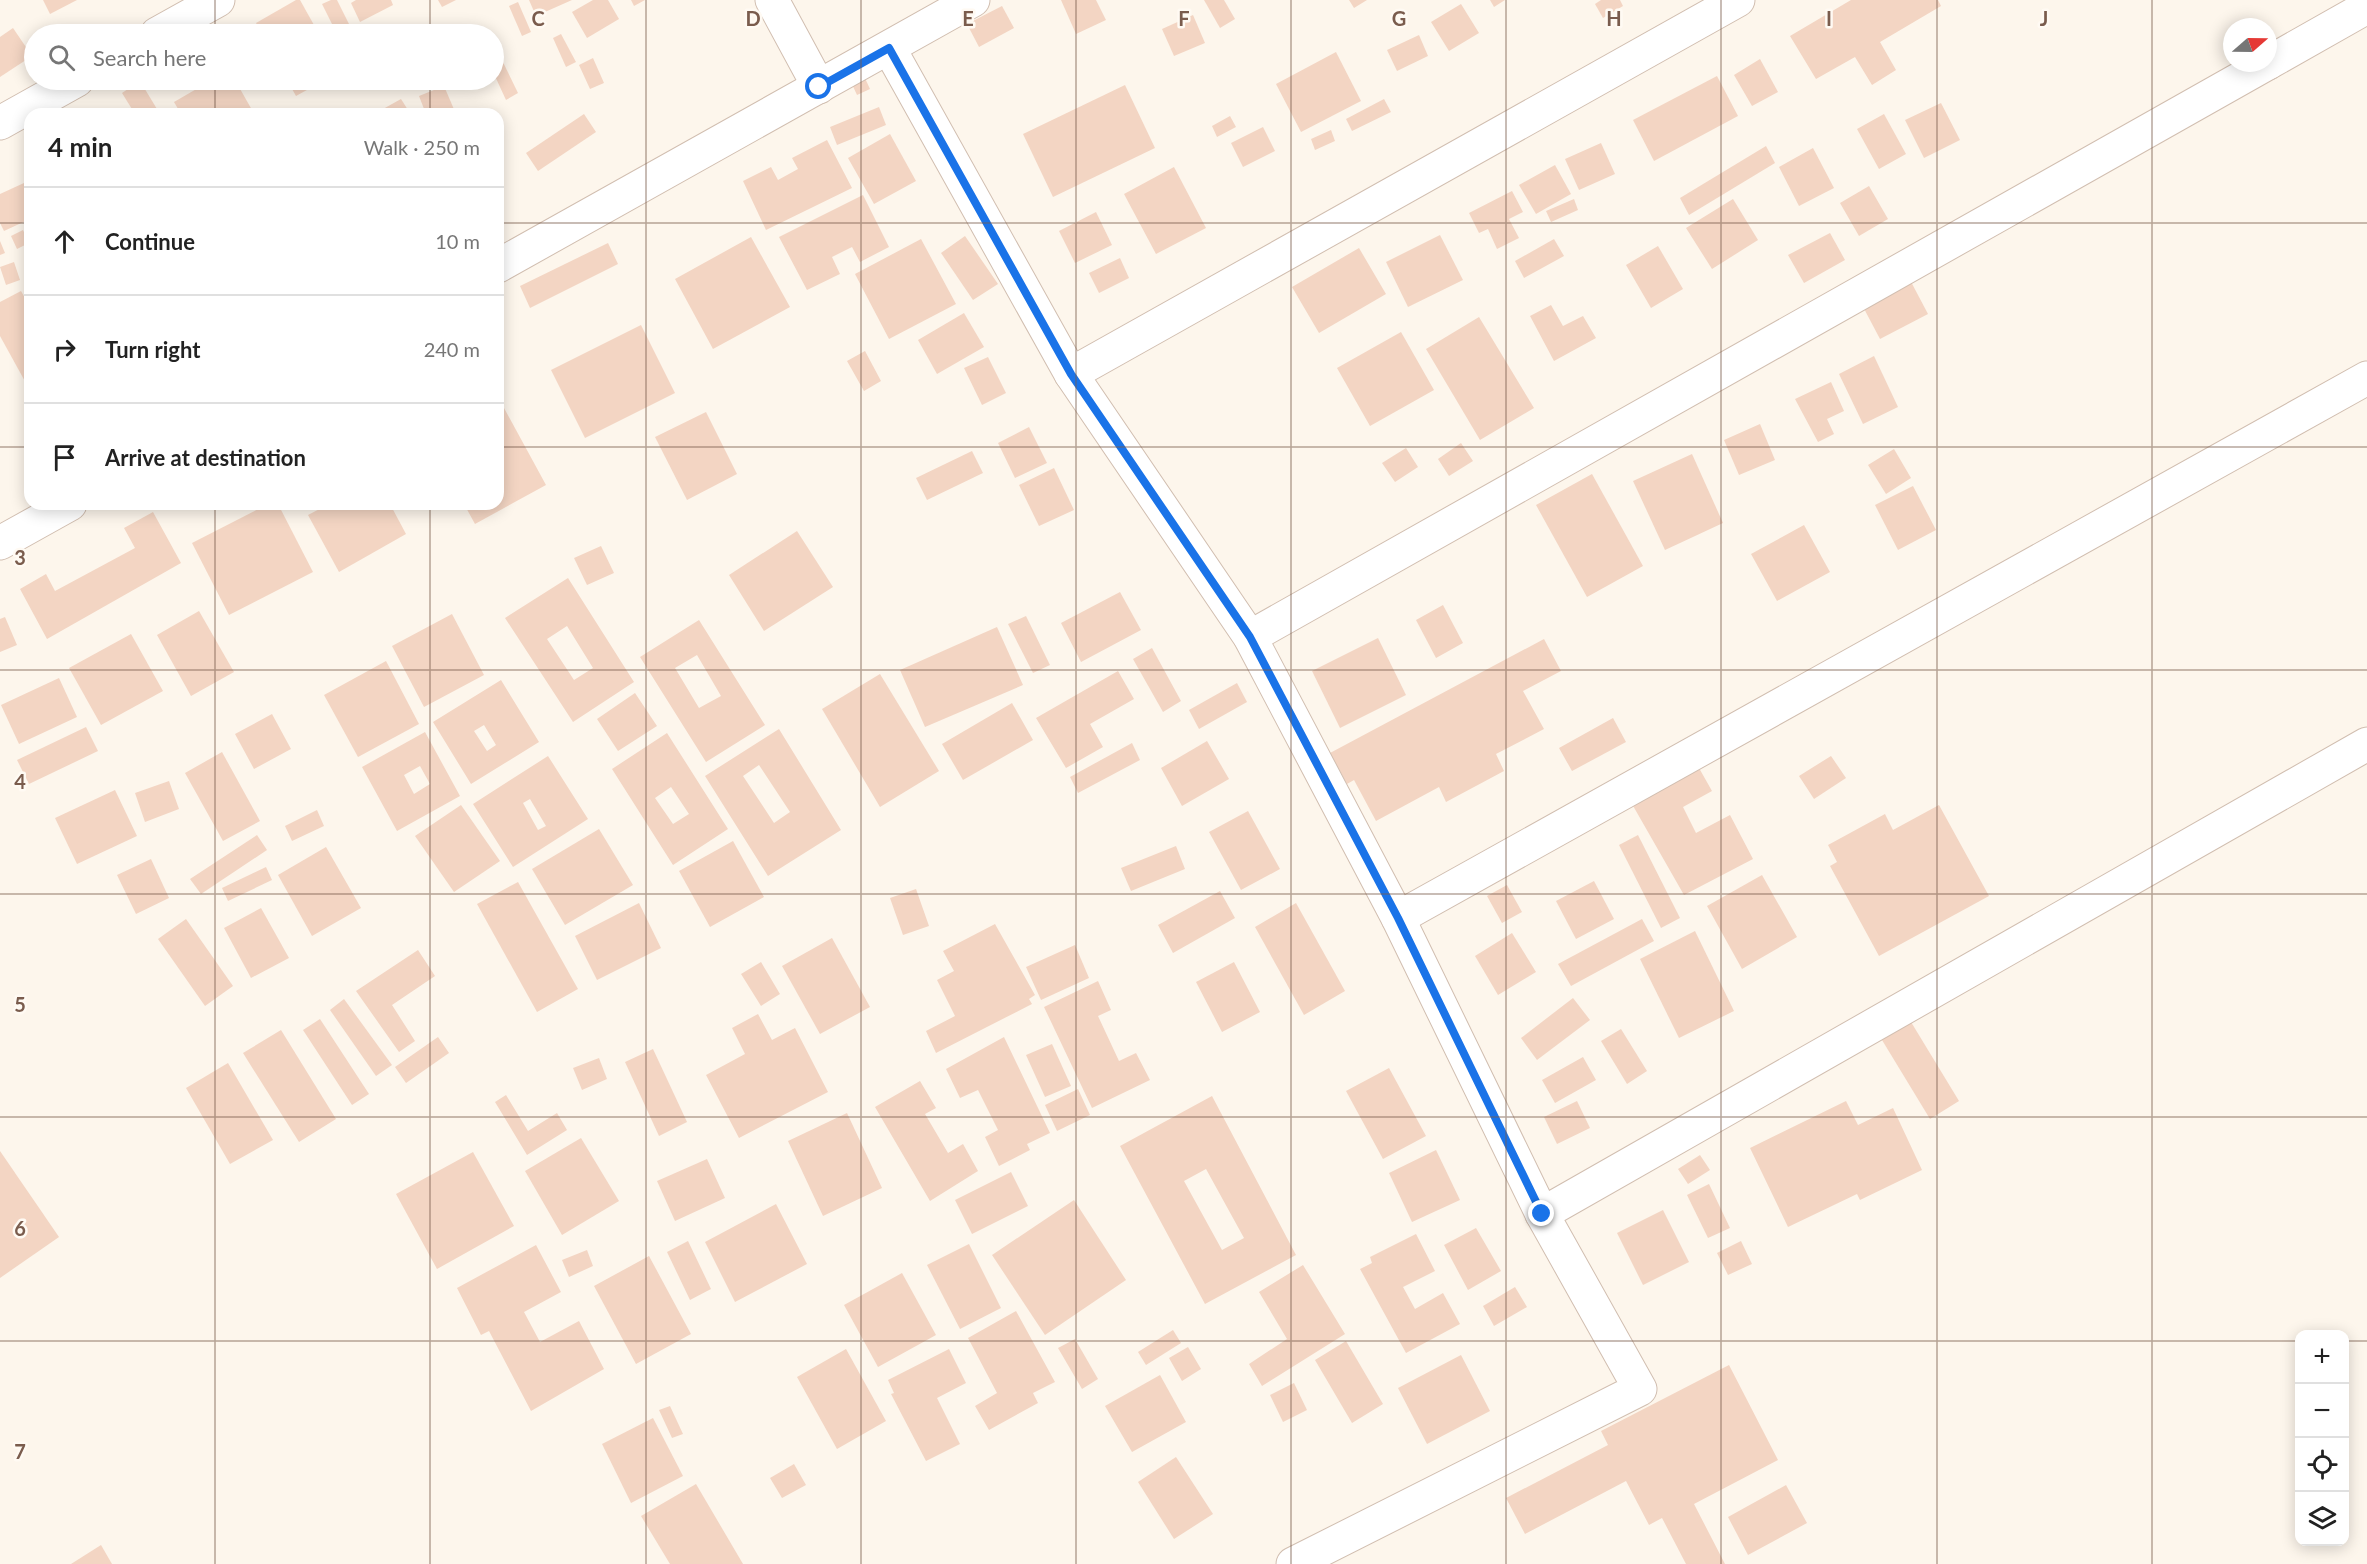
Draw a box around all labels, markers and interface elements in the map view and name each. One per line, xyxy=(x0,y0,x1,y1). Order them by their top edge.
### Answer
text: C xyxy=(531,6,545,30)
text: D xyxy=(745,6,761,30)
text: E xyxy=(962,6,974,30)
text: F xyxy=(1178,6,1190,30)
text: G xyxy=(1392,6,1406,30)
text: H xyxy=(1606,6,1622,30)
text: I xyxy=(1826,6,1832,30)
text: J xyxy=(2040,6,2048,30)
north arrow xyxy=(2223,18,2277,72)
search box xyxy=(24,24,504,90)
icon: search xyxy=(45,41,78,74)
text: Search here xyxy=(93,44,206,71)
route start xyxy=(805,73,831,99)
text: 4 min xyxy=(48,131,112,163)
text: Walk · 250 m xyxy=(364,135,480,159)
icon: ahead xyxy=(48,225,81,258)
text: Continue xyxy=(105,228,195,255)
text: 10 m xyxy=(435,229,480,253)
icon: right xyxy=(48,333,81,366)
text: Turn right xyxy=(105,336,200,363)
text: 240 m xyxy=(424,337,480,361)
icon: arrive xyxy=(48,441,81,474)
text: Arrive at destination xyxy=(105,444,306,471)
text: 3 xyxy=(14,545,26,569)
text: 4 xyxy=(14,769,26,793)
text: 5 xyxy=(14,992,26,1016)
route end xyxy=(1528,1200,1554,1226)
text: 6 xyxy=(14,1216,26,1240)
map controls xyxy=(2295,1330,2349,1546)
button: + xyxy=(2295,1330,2349,1384)
button: − xyxy=(2295,1384,2349,1438)
button: locate xyxy=(2295,1438,2349,1492)
text: 7 xyxy=(14,1439,26,1463)
button: layers xyxy=(2295,1492,2349,1546)

